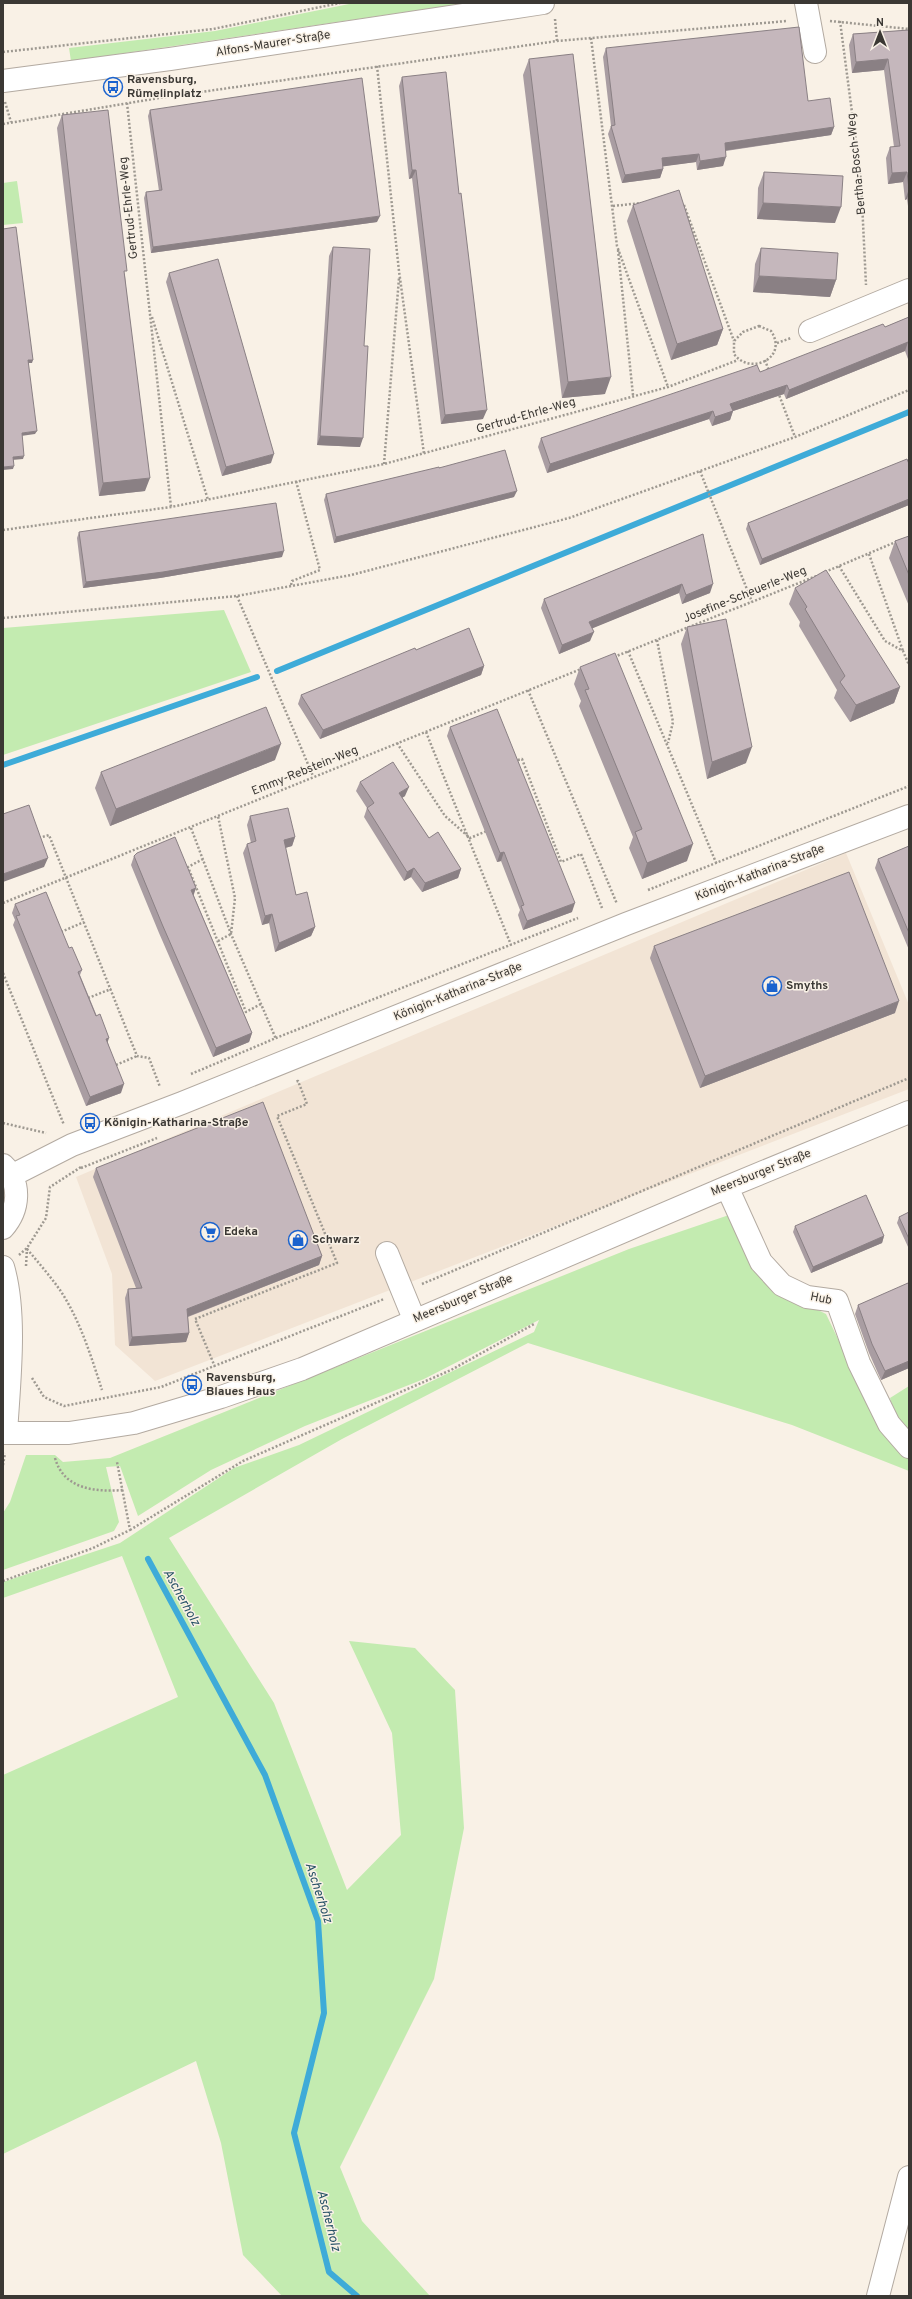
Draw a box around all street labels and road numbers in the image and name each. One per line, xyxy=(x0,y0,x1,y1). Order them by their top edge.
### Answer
street label: Alfons-Maurer-Straße xyxy=(214,27,332,61)
street label: Bertha-Bosch-Weg xyxy=(844,112,870,216)
street label: Gertrud-Ehrle-Weg xyxy=(116,156,142,260)
street label: Gertrud-Ehrle-Weg xyxy=(474,394,578,438)
street label: Josefine-Scheuerle-Weg xyxy=(681,563,809,627)
street label: Emmy-Rebstein-Weg xyxy=(249,742,361,800)
street label: Königin-Katharina-Straße xyxy=(693,841,827,905)
street label: Königin-Katharina-Straße xyxy=(391,959,525,1025)
street label: Meersburger Straße xyxy=(709,1146,813,1200)
street label: Meersburger Straße xyxy=(411,1271,515,1327)
street label: Hub xyxy=(809,1289,834,1309)

